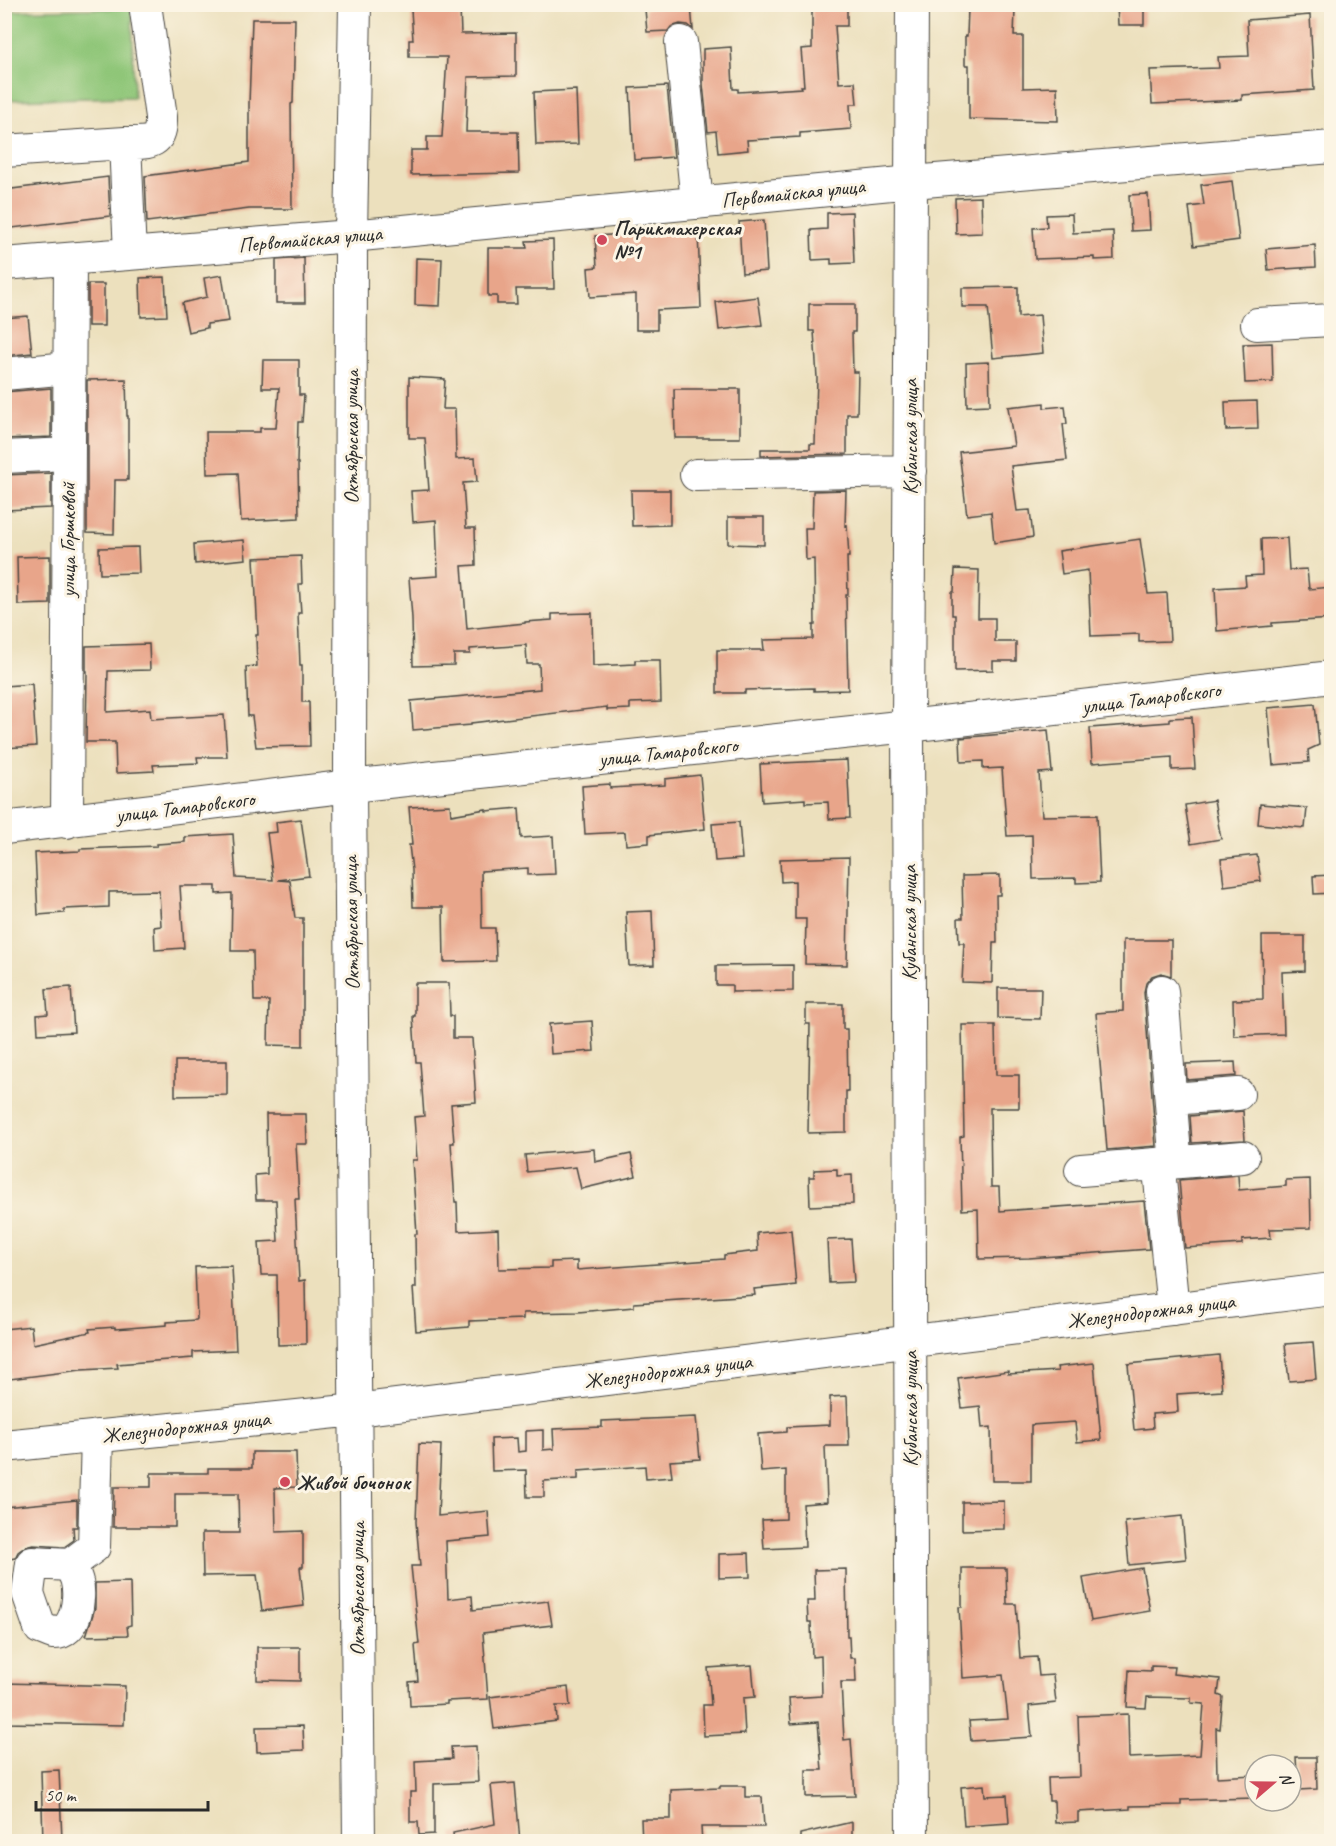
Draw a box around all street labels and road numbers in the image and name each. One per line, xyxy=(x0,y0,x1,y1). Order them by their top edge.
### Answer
street label: Первомайская улица xyxy=(720,172,868,213)
street label: Первомайская улица xyxy=(237,220,384,258)
street label: Октябрьская улица xyxy=(338,368,364,504)
street label: Кубанская улица xyxy=(897,377,923,495)
street label: улица Горшковой xyxy=(55,481,81,599)
street label: улица Тамаровского xyxy=(1078,676,1224,720)
street label: улица Тамаровского xyxy=(595,732,741,772)
street label: улица Тамаровского xyxy=(112,785,258,829)
street label: Октябрьская улица xyxy=(337,853,365,990)
street label: Кубанская улица xyxy=(896,863,922,981)
street label: Железнодорожная улица xyxy=(1066,1288,1238,1334)
street label: Железнодорожная улица xyxy=(583,1348,755,1394)
street label: Кубанская улица xyxy=(897,1349,923,1467)
street label: Железнодорожная улица xyxy=(101,1405,273,1449)
street label: Октябрьская улица xyxy=(344,1520,370,1656)

